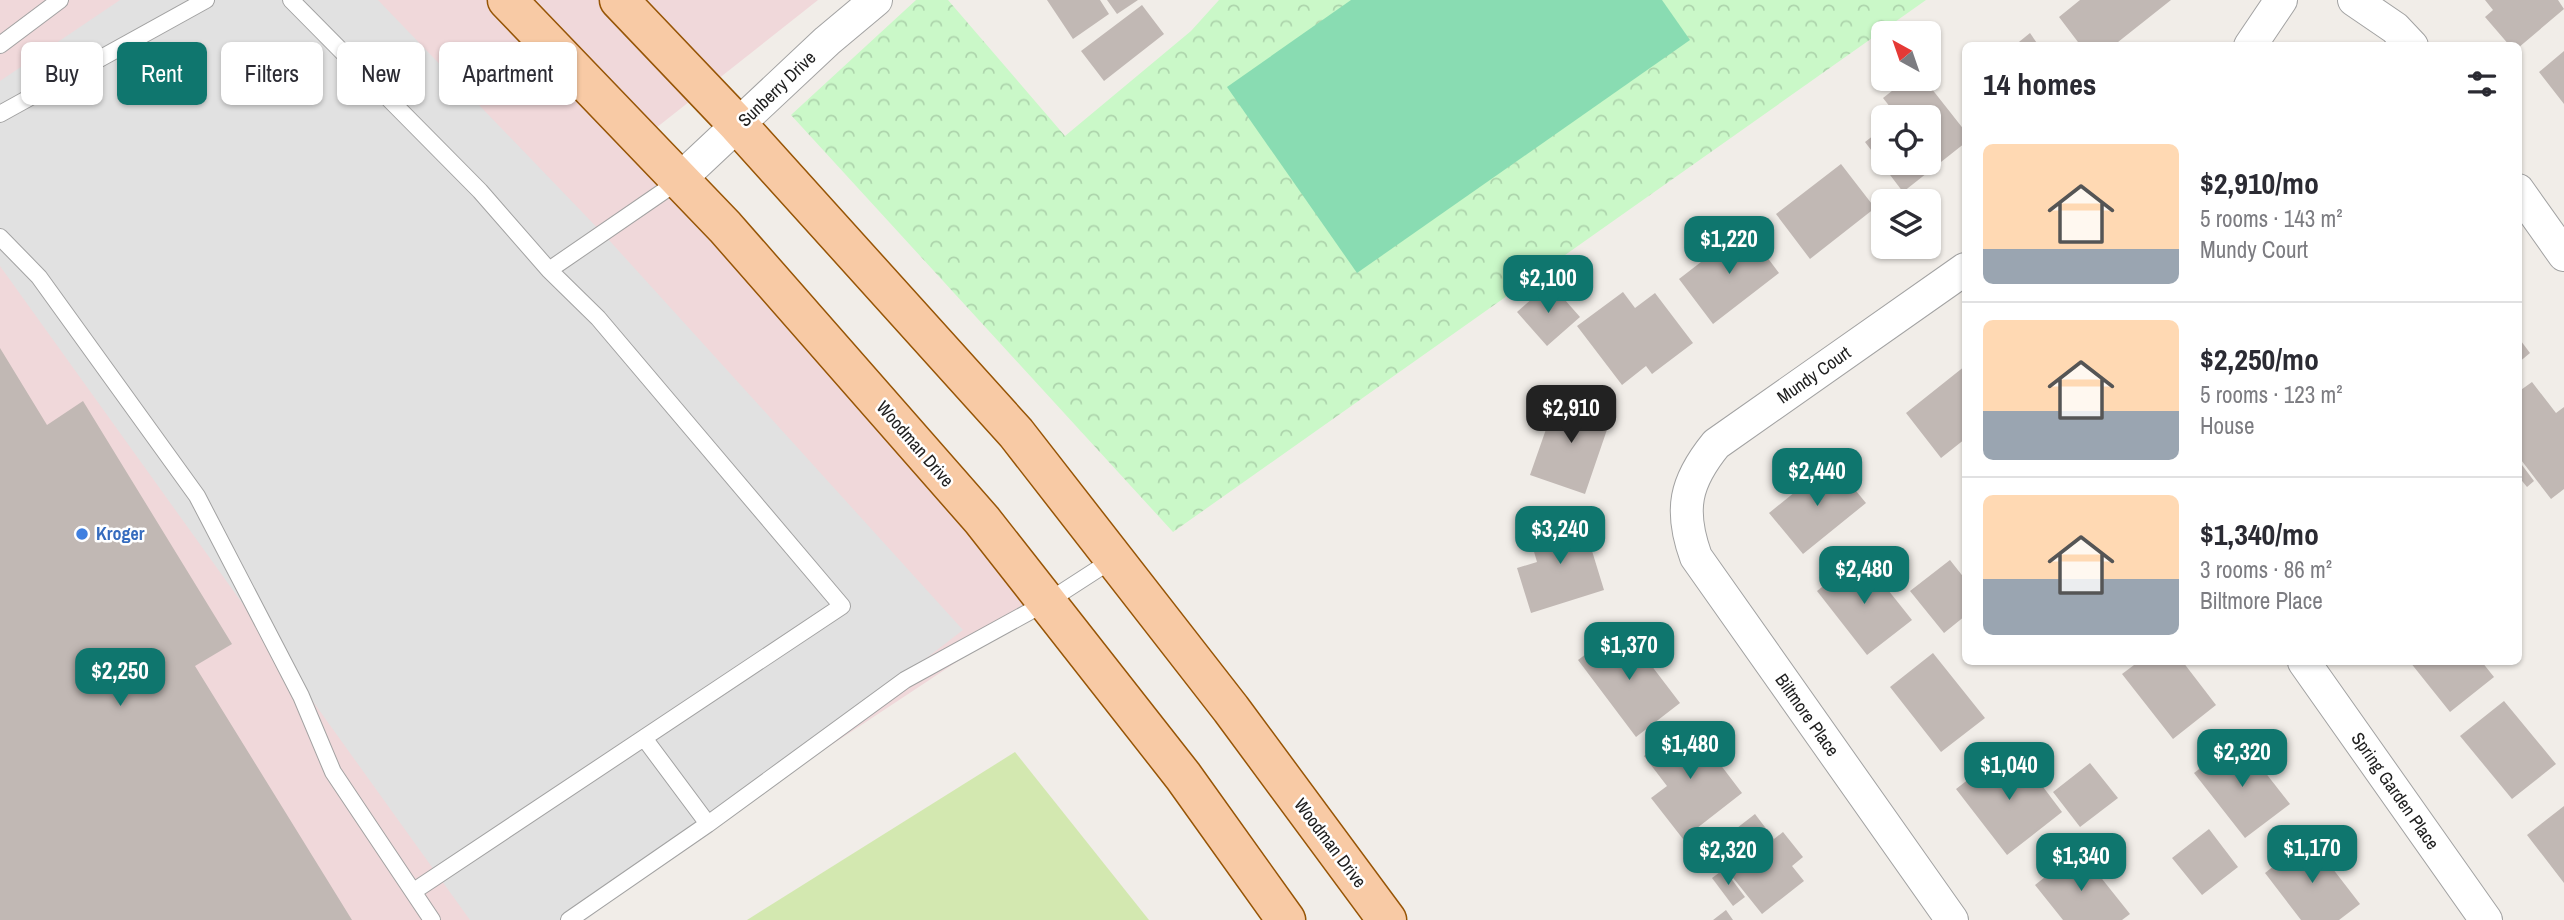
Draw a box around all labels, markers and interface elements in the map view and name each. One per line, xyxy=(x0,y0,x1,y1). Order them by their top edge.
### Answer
north arrow xyxy=(1871,21,1941,91)
map controls xyxy=(1871,21,1941,259)
chip: Buy xyxy=(21,42,103,105)
chip: Rent xyxy=(117,42,207,105)
chip: Filters xyxy=(221,42,323,105)
chip: New xyxy=(337,42,425,105)
chip: Apartment xyxy=(439,42,577,105)
street label: Sunberry Drive xyxy=(732,45,821,132)
text: 14 homes xyxy=(1983,64,2097,104)
icon: filters xyxy=(2463,65,2501,103)
button: locate xyxy=(1871,105,1941,175)
text: $2,910/mo xyxy=(2200,163,2319,203)
icon: home xyxy=(2039,172,2123,256)
button: layers xyxy=(1871,189,1941,259)
text: 5 rooms · 143 m² xyxy=(2200,203,2343,234)
pin: $1,220 xyxy=(1672,216,1786,276)
text: $1,220 xyxy=(1700,223,1758,254)
text: Mundy Court xyxy=(2200,234,2308,265)
pin: $2,100 xyxy=(1491,256,1605,315)
text: $2,100 xyxy=(1519,262,1577,293)
text: $2,250/mo xyxy=(2200,339,2319,379)
street label: Mundy Court xyxy=(1772,340,1855,409)
icon: home xyxy=(2039,348,2123,432)
text: 5 rooms · 123 m² xyxy=(2200,379,2343,410)
pin: $2,910 xyxy=(1514,386,1628,445)
text: $2,910 xyxy=(1542,392,1600,423)
street label: Woodman Drive xyxy=(871,395,960,492)
text: House xyxy=(2200,410,2255,441)
pin: $2,440 xyxy=(1760,448,1874,508)
text: $2,440 xyxy=(1788,455,1846,486)
pin: $3,240 xyxy=(1503,506,1617,566)
text: $3,240 xyxy=(1531,513,1589,544)
text: $1,340/mo xyxy=(2200,514,2319,554)
place label: Kroger xyxy=(96,521,145,546)
icon: home xyxy=(2039,523,2123,607)
marker: Kroger xyxy=(74,526,90,542)
pin: $2,480 xyxy=(1807,546,1921,606)
text: $2,480 xyxy=(1835,553,1893,584)
text: 3 rooms · 86 m² xyxy=(2200,554,2332,585)
text: Biltmore Place xyxy=(2200,585,2323,616)
pin: $1,370 xyxy=(1572,622,1686,682)
text: $1,370 xyxy=(1600,629,1658,660)
pin: $2,250 xyxy=(63,648,177,708)
text: $2,250 xyxy=(91,655,149,686)
street label: Biltmore Place xyxy=(1770,668,1845,761)
pin: $1,480 xyxy=(1633,722,1747,781)
street label: Spring Garden Place xyxy=(2346,727,2445,854)
text: $1,480 xyxy=(1661,728,1719,759)
pin: $2,320 xyxy=(2185,730,2299,789)
text: $2,320 xyxy=(2213,736,2271,767)
pin: $1,040 xyxy=(1952,742,2066,802)
text: $1,040 xyxy=(1980,749,2038,780)
street label: Woodman Drive xyxy=(1288,793,1372,893)
pin: $1,170 xyxy=(2255,826,2369,885)
pin: $2,320 xyxy=(1671,828,1785,887)
text: $1,170 xyxy=(2283,832,2341,863)
text: $2,320 xyxy=(1699,834,1757,865)
pin: $1,340 xyxy=(2024,834,2138,893)
text: $1,340 xyxy=(2052,840,2110,871)

